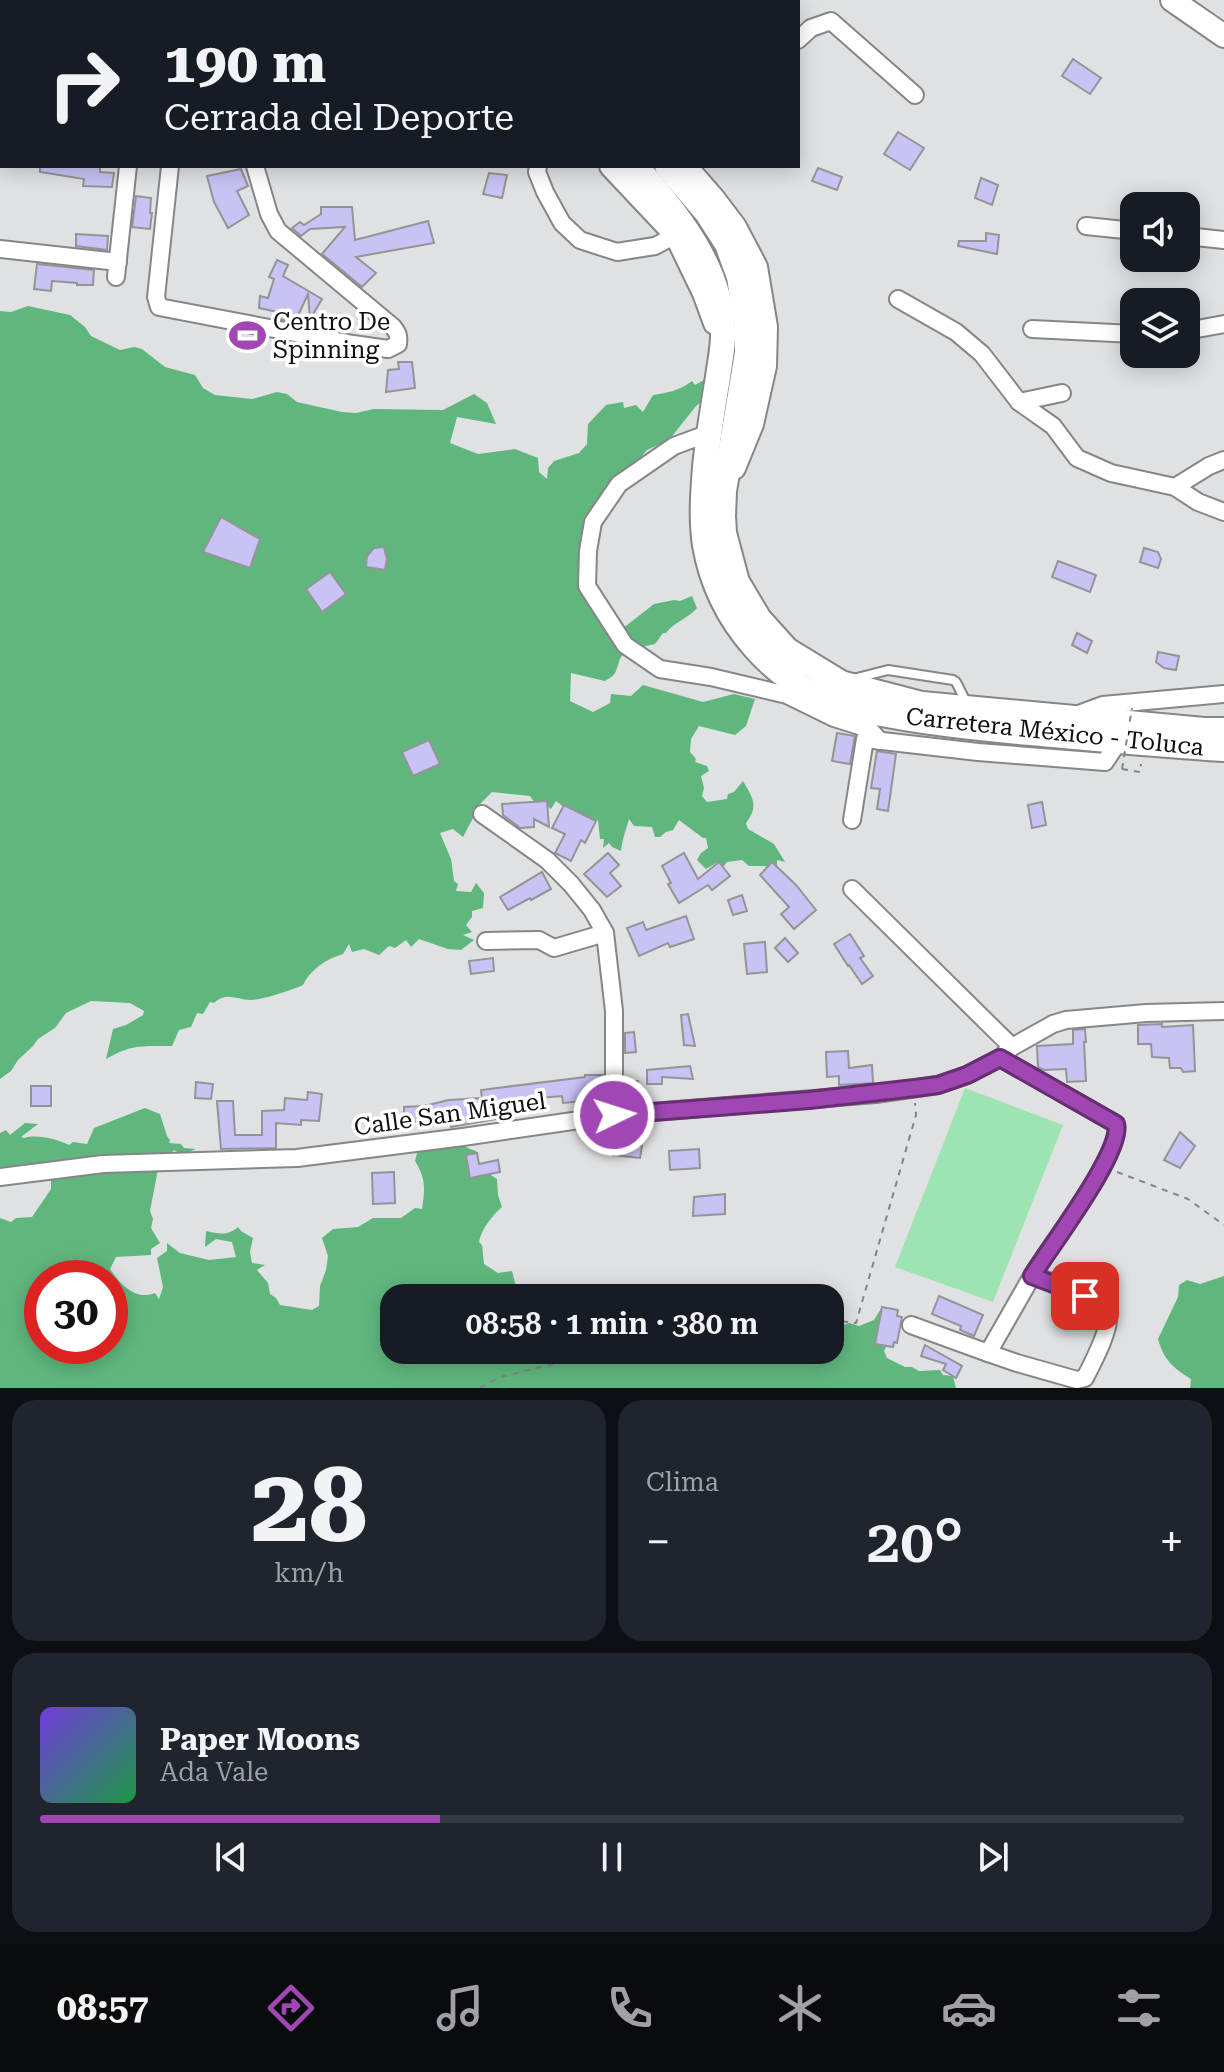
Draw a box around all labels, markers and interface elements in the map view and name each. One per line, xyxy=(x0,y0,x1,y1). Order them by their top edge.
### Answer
text: 190 m xyxy=(164,30,326,96)
icon: right xyxy=(32,32,136,136)
text: Cerrada del Deporte xyxy=(164,97,514,139)
map controls xyxy=(1120,192,1200,368)
button: sound xyxy=(1120,192,1200,272)
button: layers xyxy=(1120,288,1200,368)
place label: Centro De Spinning xyxy=(273,308,390,364)
sports icon: Centro De Spinning xyxy=(228,317,266,355)
street label: Carretera México - Toluca xyxy=(905,702,1205,762)
position arrow xyxy=(572,1073,656,1157)
street label: Calle San Miguel xyxy=(352,1087,548,1141)
speed limit sign: 30 xyxy=(24,1260,128,1364)
pin xyxy=(1051,1262,1119,1330)
icon: arrive xyxy=(1063,1274,1107,1318)
text: 08:58 · 1 min · 380 m xyxy=(466,1306,758,1341)
text: 28 xyxy=(251,1445,367,1566)
text: Clima xyxy=(646,1467,719,1497)
text: 20° xyxy=(867,1506,963,1577)
text: − xyxy=(646,1516,671,1568)
text: + xyxy=(1159,1516,1184,1568)
text: km/h xyxy=(274,1558,344,1588)
text: Paper Moons xyxy=(160,1722,360,1757)
text: Ada Vale xyxy=(160,1757,268,1787)
icon: previous xyxy=(209,1835,253,1879)
icon: pause xyxy=(590,1835,634,1879)
icon: next xyxy=(971,1835,1015,1879)
icon: directions xyxy=(263,1980,319,2036)
icon: music xyxy=(432,1980,488,2036)
icon: phone xyxy=(602,1980,658,2036)
icon: climate xyxy=(772,1980,828,2036)
icon: car xyxy=(941,1980,997,2036)
icon: filters xyxy=(1111,1980,1167,2036)
text: 08:57 xyxy=(57,1987,149,2029)

